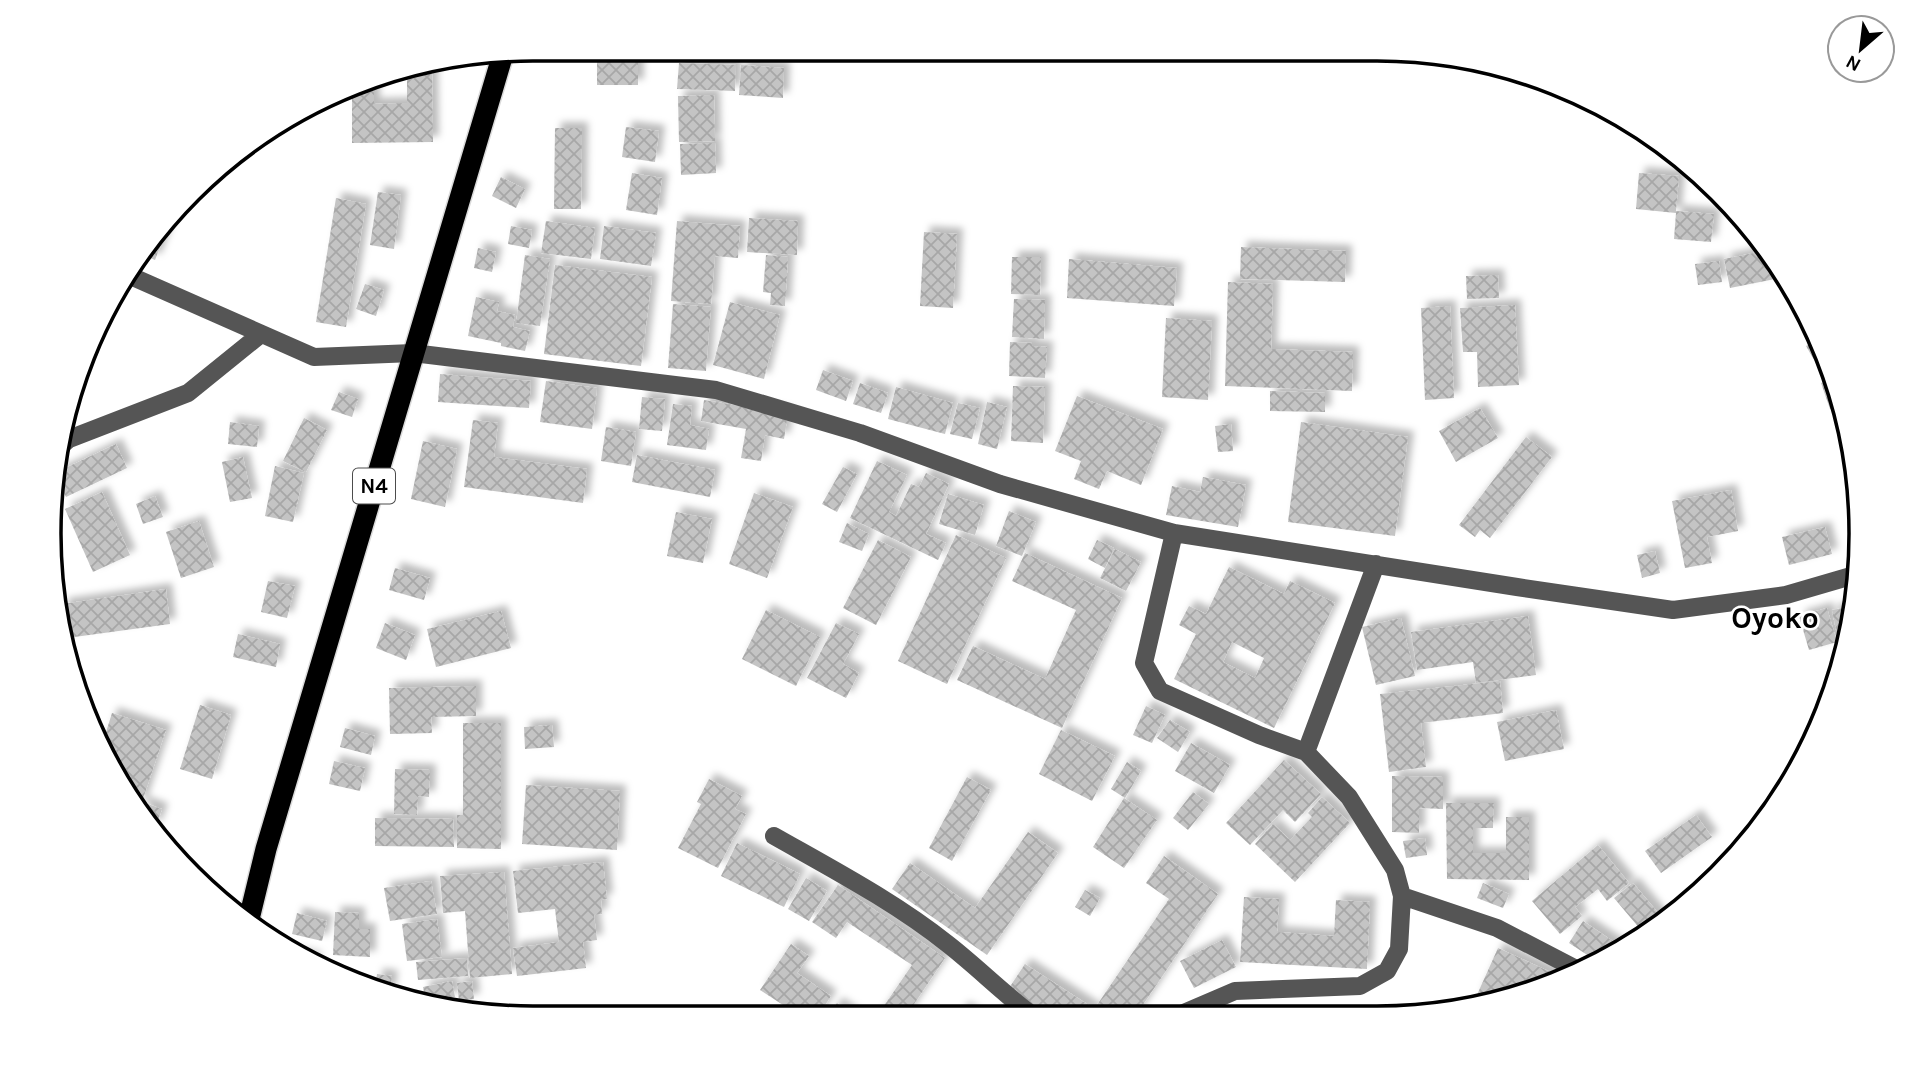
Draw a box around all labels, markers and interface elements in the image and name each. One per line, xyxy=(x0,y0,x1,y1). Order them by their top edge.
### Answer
north arrow xyxy=(1826,14,1896,84)
text: N xyxy=(1842,50,1865,76)
road number: N4 xyxy=(353,468,395,504)
district label: Oyoko xyxy=(1731,600,1819,636)

